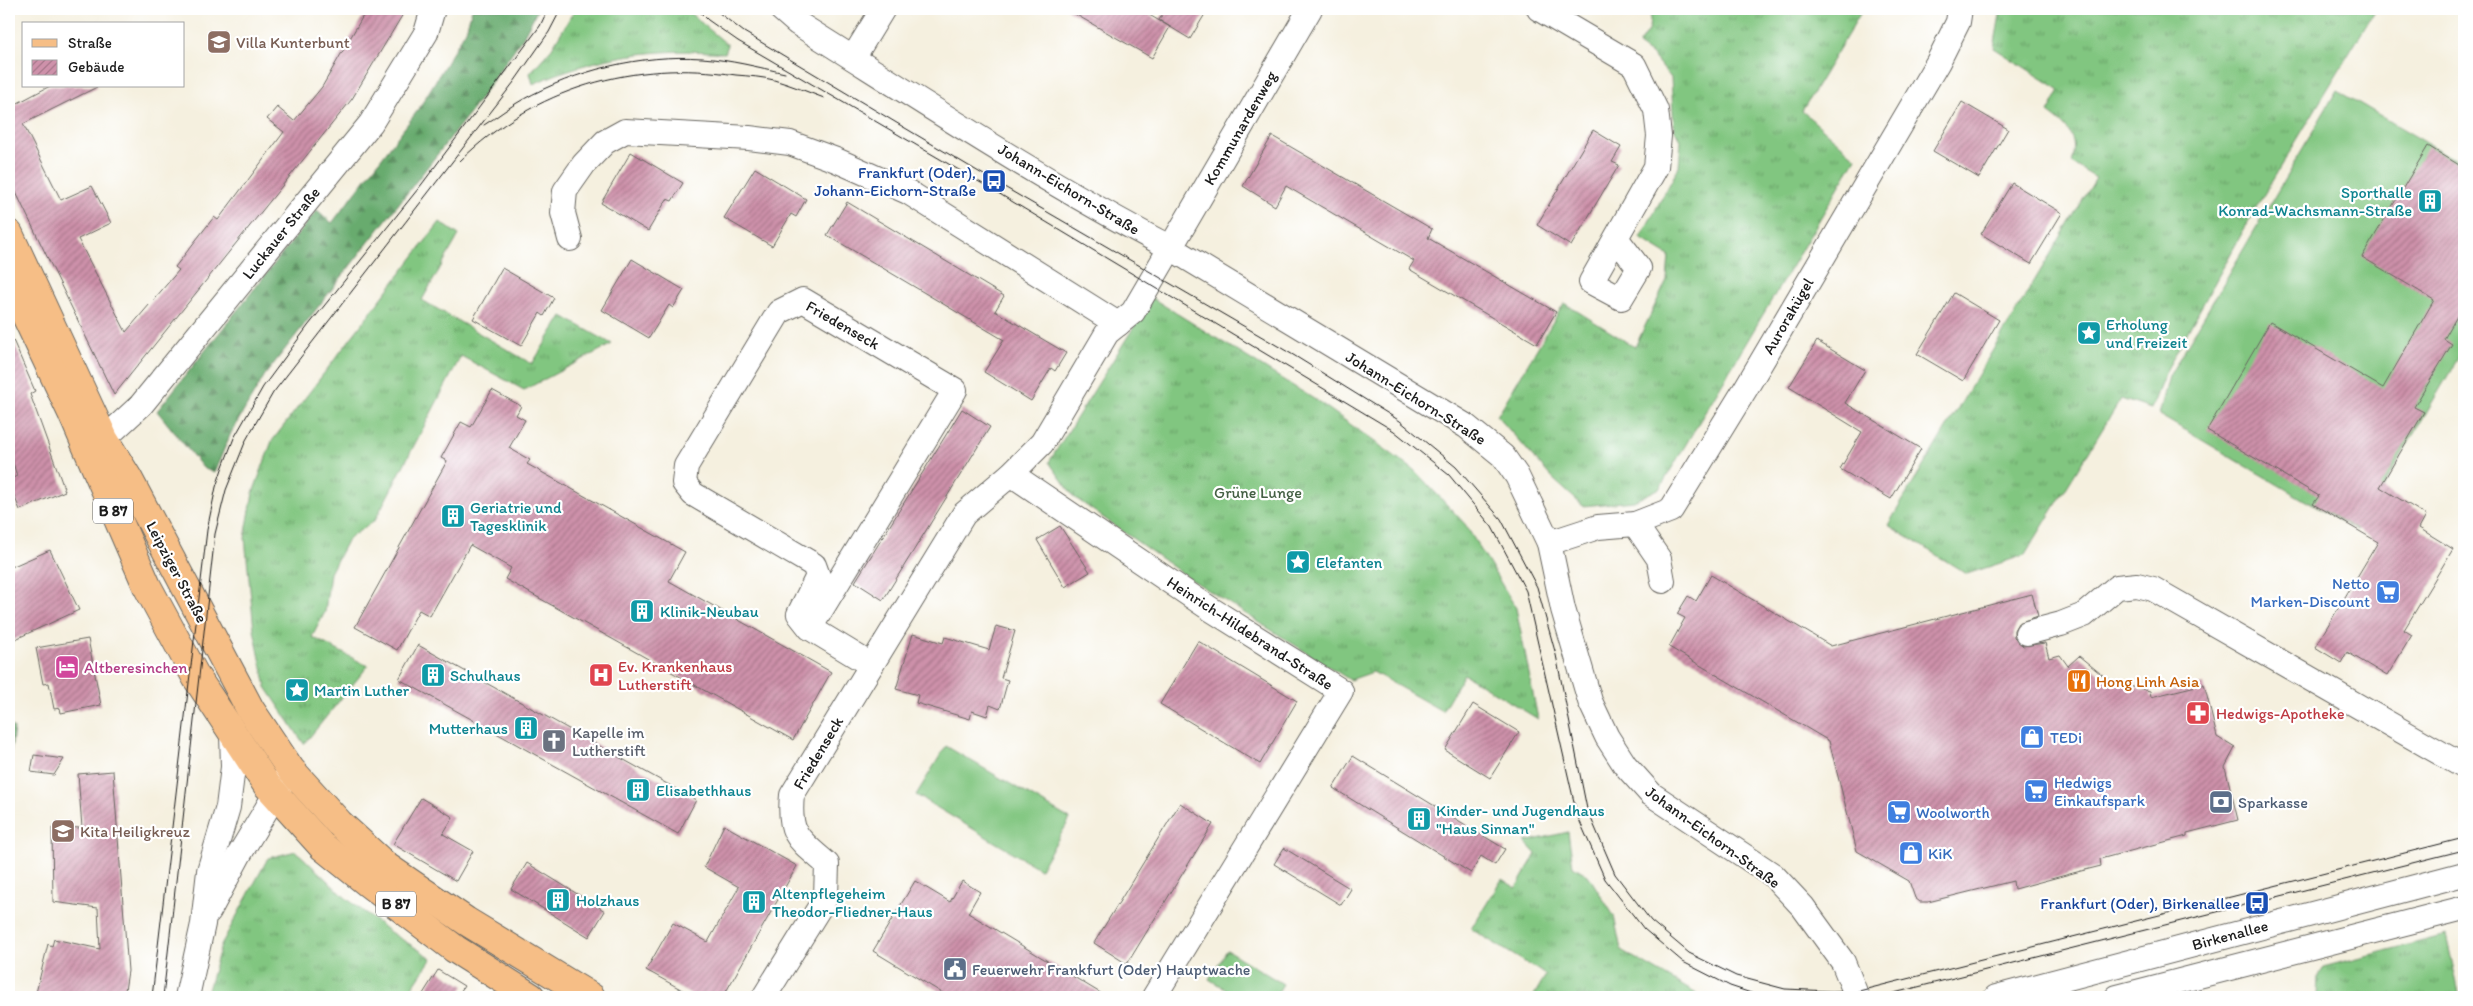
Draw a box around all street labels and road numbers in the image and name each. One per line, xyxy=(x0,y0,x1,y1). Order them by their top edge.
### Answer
street label: Kommunardenweg xyxy=(1200,67,1281,189)
street label: Johann-Eichorn-Straße xyxy=(995,139,1143,239)
street label: Luckauer Straße xyxy=(238,183,324,283)
street label: Aurorahügel xyxy=(1758,274,1818,358)
street label: Friedenseck xyxy=(803,296,884,354)
street label: Johann-Eichorn-Straße xyxy=(1342,347,1490,449)
road number: B 87 xyxy=(93,498,133,524)
street label: Leipziger Straße xyxy=(142,518,212,626)
street label: Heinrich-Hildebrand-Straße xyxy=(1163,572,1337,694)
street label: Friedenseck xyxy=(789,712,848,793)
street label: Johann-Eichorn-Straße xyxy=(1642,782,1784,892)
road number: B 87 xyxy=(376,892,416,916)
street label: Birkenallee xyxy=(2190,916,2270,954)

